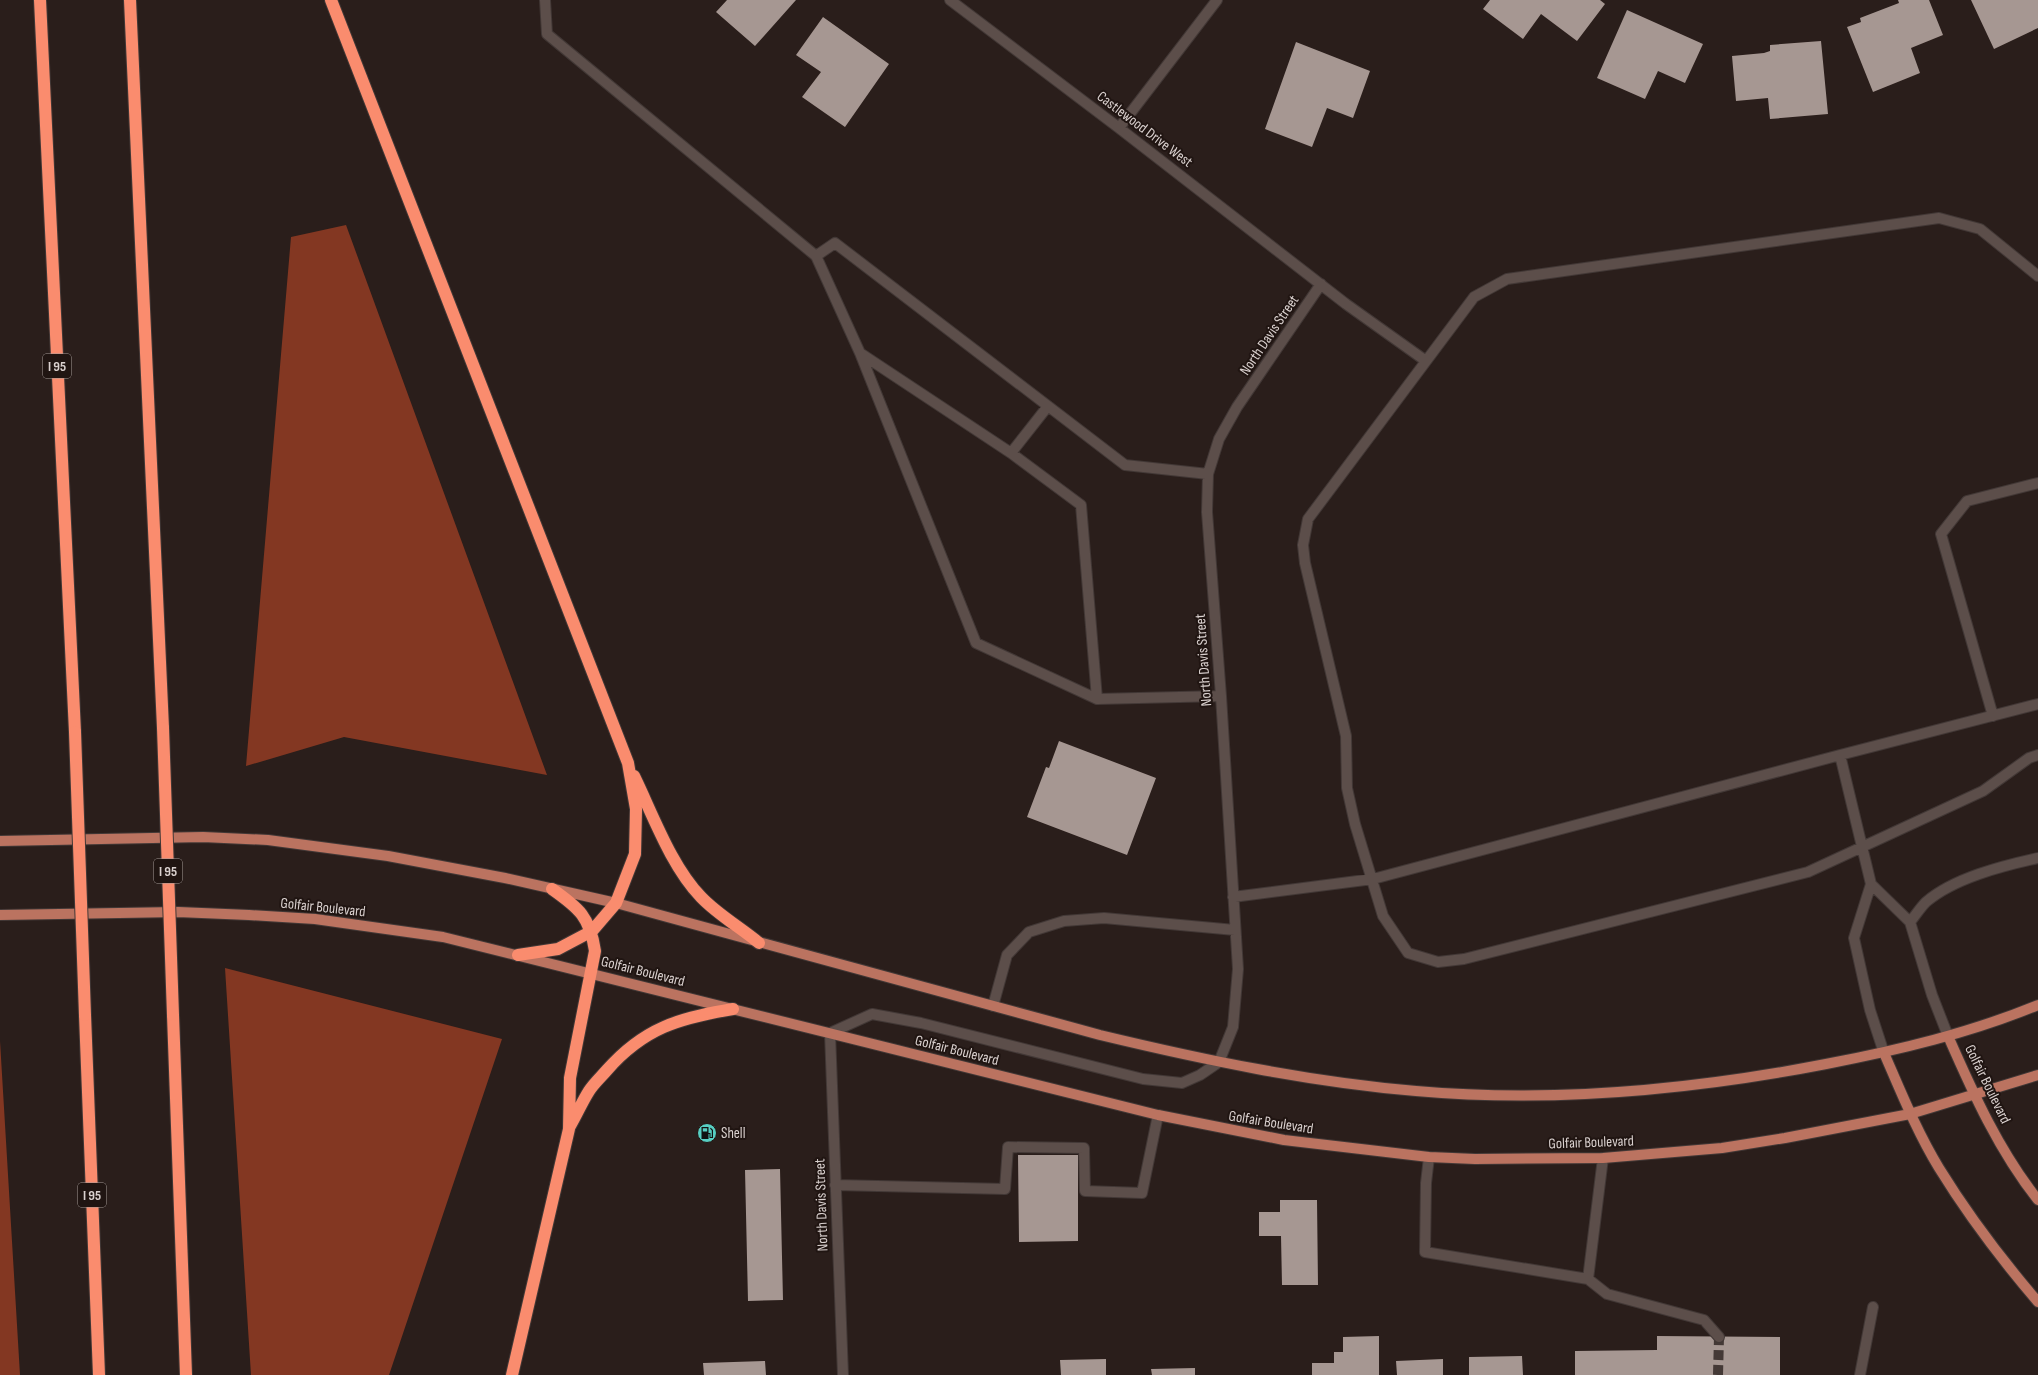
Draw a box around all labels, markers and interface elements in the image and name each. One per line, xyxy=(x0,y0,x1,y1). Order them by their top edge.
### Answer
street label: Castlewood Drive West xyxy=(1093,87,1197,172)
street label: North Davis Street xyxy=(1236,291,1303,379)
road number: I 95 xyxy=(43,354,71,378)
street label: North Davis Street xyxy=(1191,613,1216,707)
road number: I 95 xyxy=(154,859,182,883)
street label: Golfair Boulevard xyxy=(279,894,366,921)
street label: Golfair Boulevard xyxy=(599,952,687,991)
street label: Golfair Boulevard xyxy=(913,1031,1001,1070)
street label: Golfair Boulevard xyxy=(1960,1042,2015,1127)
street label: Golfair Boulevard xyxy=(1227,1106,1315,1139)
fuel station icon: Shell xyxy=(696,1122,718,1144)
place label: Shell xyxy=(721,1124,745,1143)
street label: Golfair Boulevard xyxy=(1548,1132,1634,1153)
street label: North Davis Street xyxy=(810,1158,833,1252)
road number: I 95 xyxy=(78,1183,106,1207)

